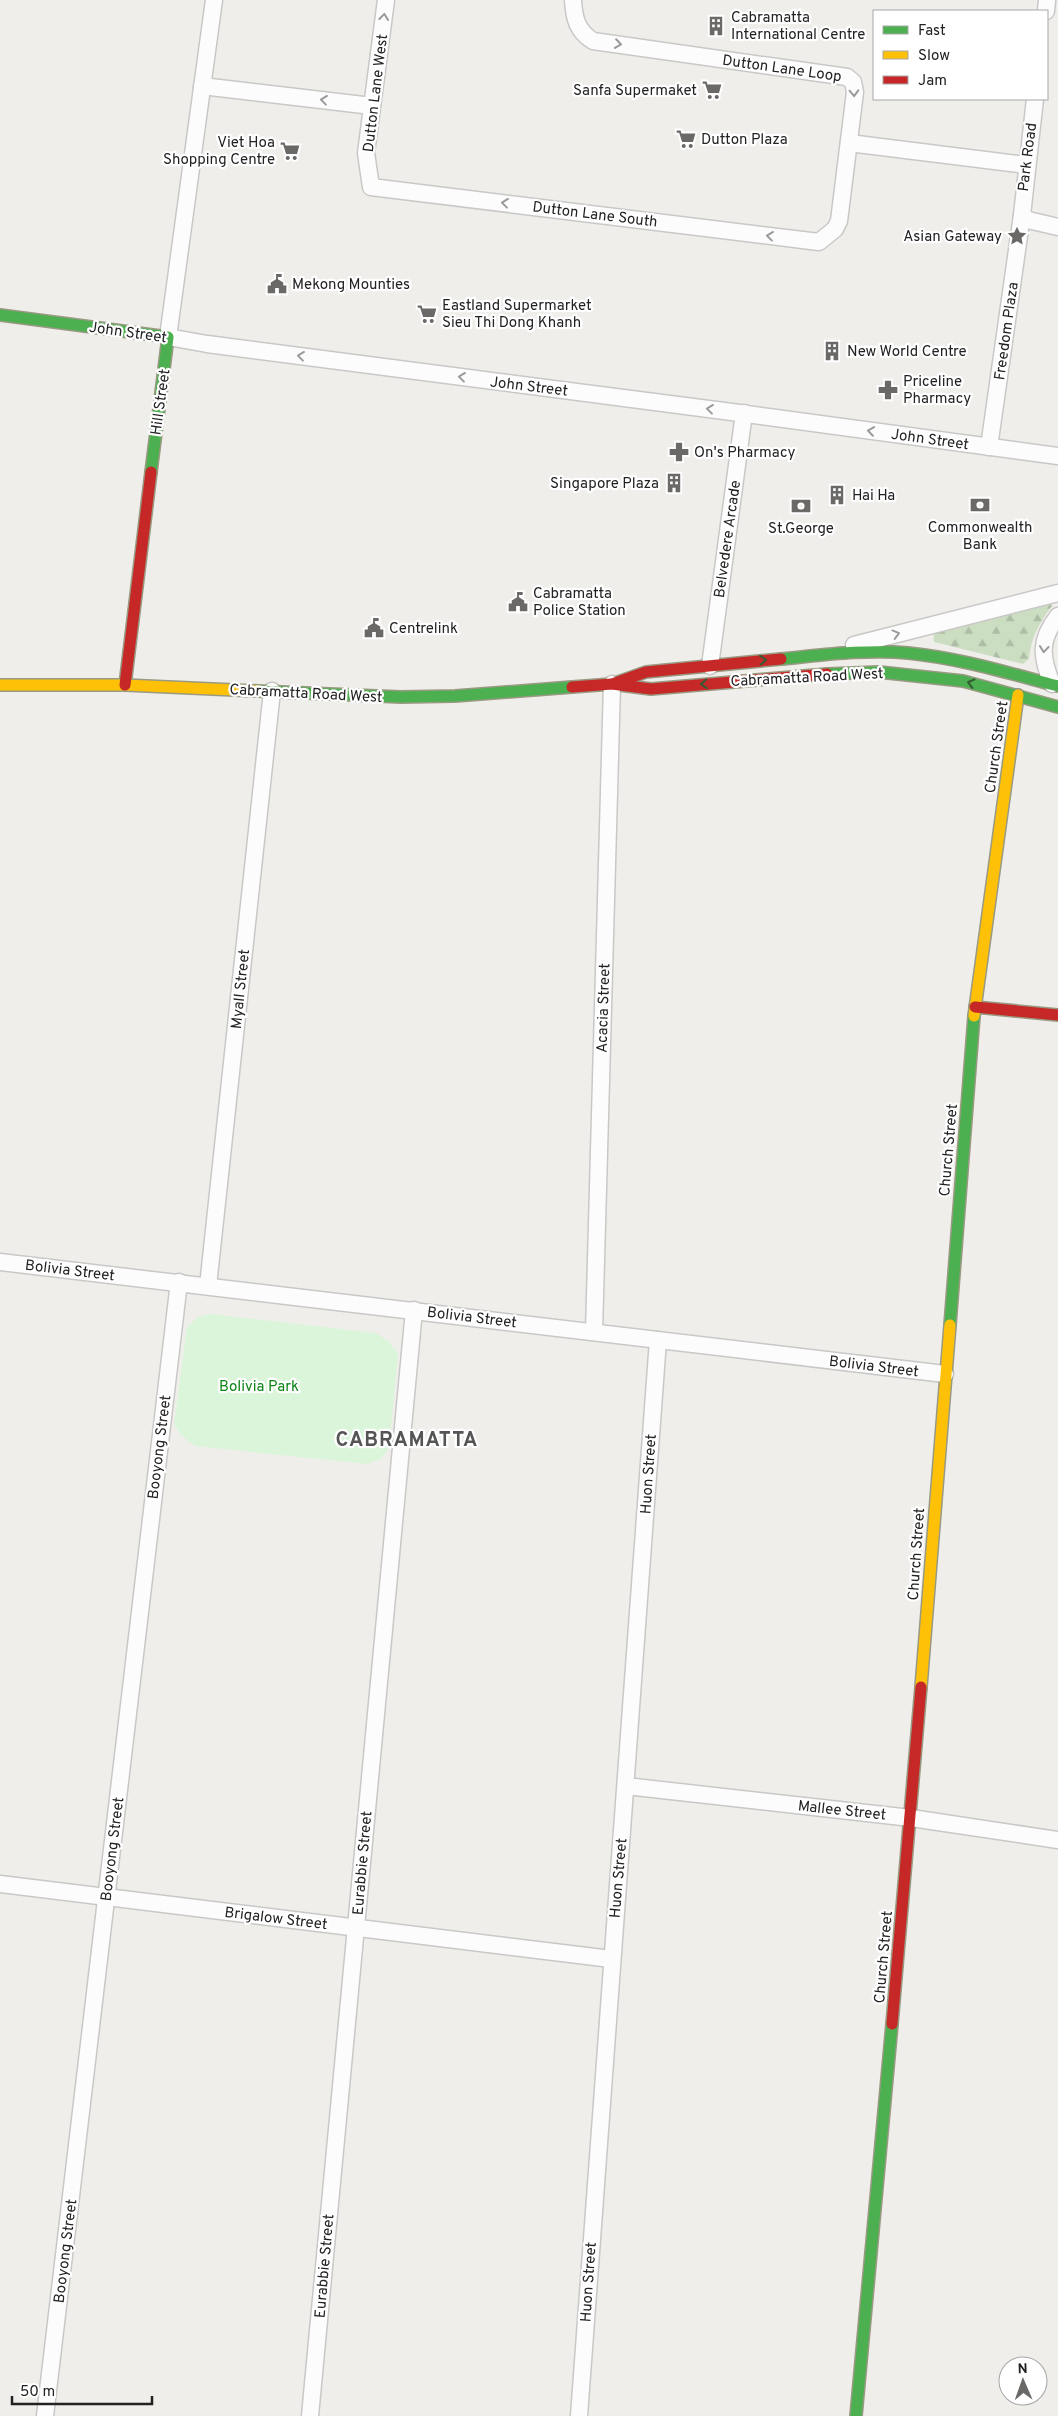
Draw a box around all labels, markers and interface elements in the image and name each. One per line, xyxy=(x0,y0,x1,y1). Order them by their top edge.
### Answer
place label: Cabramatta International Centre xyxy=(731,9,865,45)
legend xyxy=(873,10,1048,100)
one-way arrow xyxy=(378,13,389,21)
building icon: Cabramatta International Centre xyxy=(705,15,727,37)
text: Fast xyxy=(918,22,946,41)
street label: Dutton Lane West xyxy=(360,33,393,153)
one-way arrow xyxy=(614,39,623,49)
text: Slow xyxy=(918,47,950,66)
street label: Dutton Lane Loop xyxy=(721,52,843,87)
text: Jam xyxy=(918,72,947,91)
supermarket icon: Sanfa Supermaket xyxy=(701,79,723,101)
place label: Sanfa Supermaket xyxy=(573,82,697,101)
one-way arrow xyxy=(849,89,859,97)
one-way arrow xyxy=(320,95,328,106)
street label: Park Road xyxy=(1015,122,1042,193)
supermarket icon: Dutton Plaza xyxy=(675,128,697,150)
place label: Dutton Plaza xyxy=(701,131,788,150)
place label: Viet Hoa Shopping Centre xyxy=(163,134,275,170)
supermarket icon: Viet Hoa Shopping Centre xyxy=(279,140,301,162)
one-way arrow xyxy=(501,198,509,209)
street label: Dutton Lane South xyxy=(531,198,658,233)
place icon: Asian Gateway xyxy=(1006,225,1028,247)
place label: Asian Gateway xyxy=(903,228,1002,247)
one-way arrow xyxy=(766,231,774,242)
public building icon: Mekong Mounties xyxy=(266,273,288,295)
place label: Mekong Mounties xyxy=(292,276,410,295)
street label: Freedom Plaza xyxy=(991,281,1024,382)
place label: Eastland Supermarket Sieu Thi Dong Khanh xyxy=(442,297,592,333)
supermarket icon: Eastland Supermarket Sieu Thi Dong Khanh xyxy=(416,303,438,325)
street label: John Street xyxy=(88,319,168,348)
building icon: New World Centre xyxy=(821,340,843,362)
place label: New World Centre xyxy=(847,343,967,362)
one-way arrow xyxy=(296,352,305,362)
street label: Hill Street xyxy=(147,368,176,437)
one-way arrow xyxy=(458,372,466,383)
street label: John Street xyxy=(489,373,569,402)
place label: Priceline Pharmacy xyxy=(903,373,971,409)
pharmacy icon: Priceline Pharmacy xyxy=(877,379,899,401)
one-way arrow xyxy=(706,404,714,415)
one-way arrow xyxy=(867,426,875,436)
street label: John Street xyxy=(890,426,970,455)
pharmacy icon: On's Pharmacy xyxy=(668,441,690,463)
place label: On's Pharmacy xyxy=(694,444,796,463)
building icon: Singapore Plaza xyxy=(663,472,685,494)
place label: Singapore Plaza xyxy=(550,475,659,494)
street label: Belvedere Arcade xyxy=(711,479,746,599)
building icon: Hai Ha xyxy=(826,484,848,506)
place label: Hai Ha xyxy=(852,487,895,506)
bank icon: Commonwealth Bank xyxy=(969,494,991,516)
bank icon: St.George xyxy=(790,495,812,517)
place label: Commonwealth Bank xyxy=(928,519,1032,555)
place label: St.George xyxy=(768,520,834,539)
place label: Cabramatta Police Station xyxy=(533,585,626,621)
public building icon: Cabramatta Police Station xyxy=(507,591,529,613)
public building icon: Centrelink xyxy=(363,617,385,639)
place label: Centrelink xyxy=(389,620,458,639)
one-way arrow xyxy=(892,629,901,640)
one-way arrow xyxy=(1039,645,1050,653)
one-way arrow xyxy=(760,655,768,666)
street label: Cabramatta Road West xyxy=(730,665,884,692)
one-way arrow xyxy=(700,678,708,689)
one-way arrow xyxy=(966,678,975,689)
street label: Cabramatta Road West xyxy=(229,681,383,708)
street label: Church Street xyxy=(982,700,1013,795)
street label: Myall Street xyxy=(228,948,255,1030)
street label: Acacia Street xyxy=(593,963,616,1053)
street label: Church Street xyxy=(936,1103,963,1197)
street label: Bolivia Street xyxy=(24,1257,116,1286)
street label: Bolivia Street xyxy=(426,1304,518,1333)
street label: Bolivia Street xyxy=(828,1353,920,1382)
park label: Bolivia Park xyxy=(219,1378,299,1397)
street label: Booyong Street xyxy=(145,1394,176,1500)
district label: CABRAMATTA xyxy=(336,1428,478,1454)
street label: Huon Street xyxy=(637,1433,662,1515)
street label: Church Street xyxy=(905,1507,930,1601)
street label: Booyong Street xyxy=(98,1796,129,1902)
street label: Mallee Street xyxy=(797,1797,887,1826)
street label: Eurabbie Street xyxy=(349,1810,378,1916)
street label: Huon Street xyxy=(607,1837,632,1919)
street label: Brigalow Street xyxy=(223,1904,328,1935)
street label: Church Street xyxy=(871,1910,898,2004)
street label: Booyong Street xyxy=(51,2198,82,2304)
street label: Eurabbie Street xyxy=(311,2213,340,2319)
street label: Huon Street xyxy=(577,2241,602,2323)
north arrow xyxy=(998,2356,1048,2406)
text: N xyxy=(1017,2361,1028,2378)
scale bar xyxy=(12,2374,152,2406)
text: 50 m xyxy=(20,2383,55,2402)

